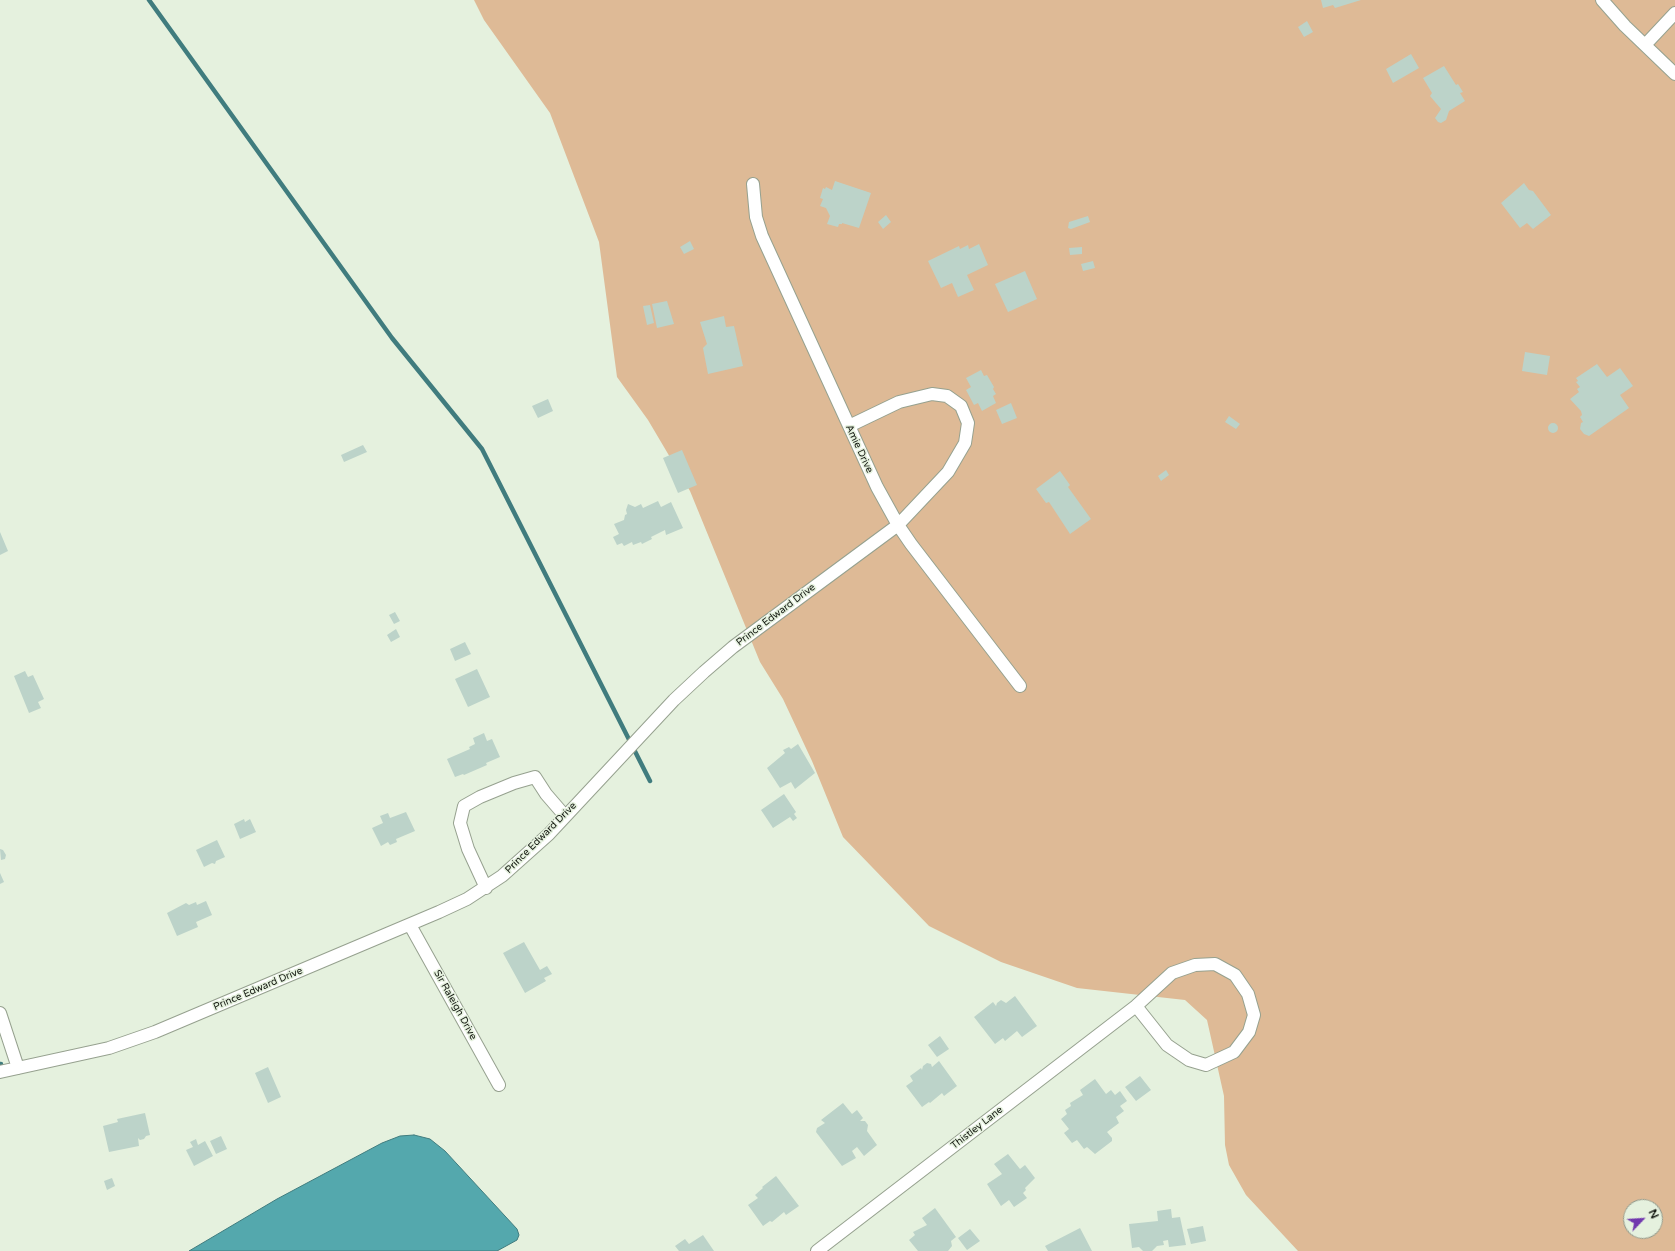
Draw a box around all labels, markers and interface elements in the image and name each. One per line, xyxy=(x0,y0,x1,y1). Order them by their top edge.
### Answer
street label: Amie Drive xyxy=(843,423,875,475)
street label: Prince Edward Drive xyxy=(734,581,818,649)
street label: Prince Edward Drive xyxy=(503,800,579,876)
street label: Prince Edward Drive xyxy=(212,965,304,1013)
street label: Sir Raleigh Drive xyxy=(431,968,479,1042)
street label: Thistley Lane xyxy=(949,1104,1005,1152)
north arrow xyxy=(1623,1199,1663,1239)
text: N xyxy=(1646,1207,1661,1221)

